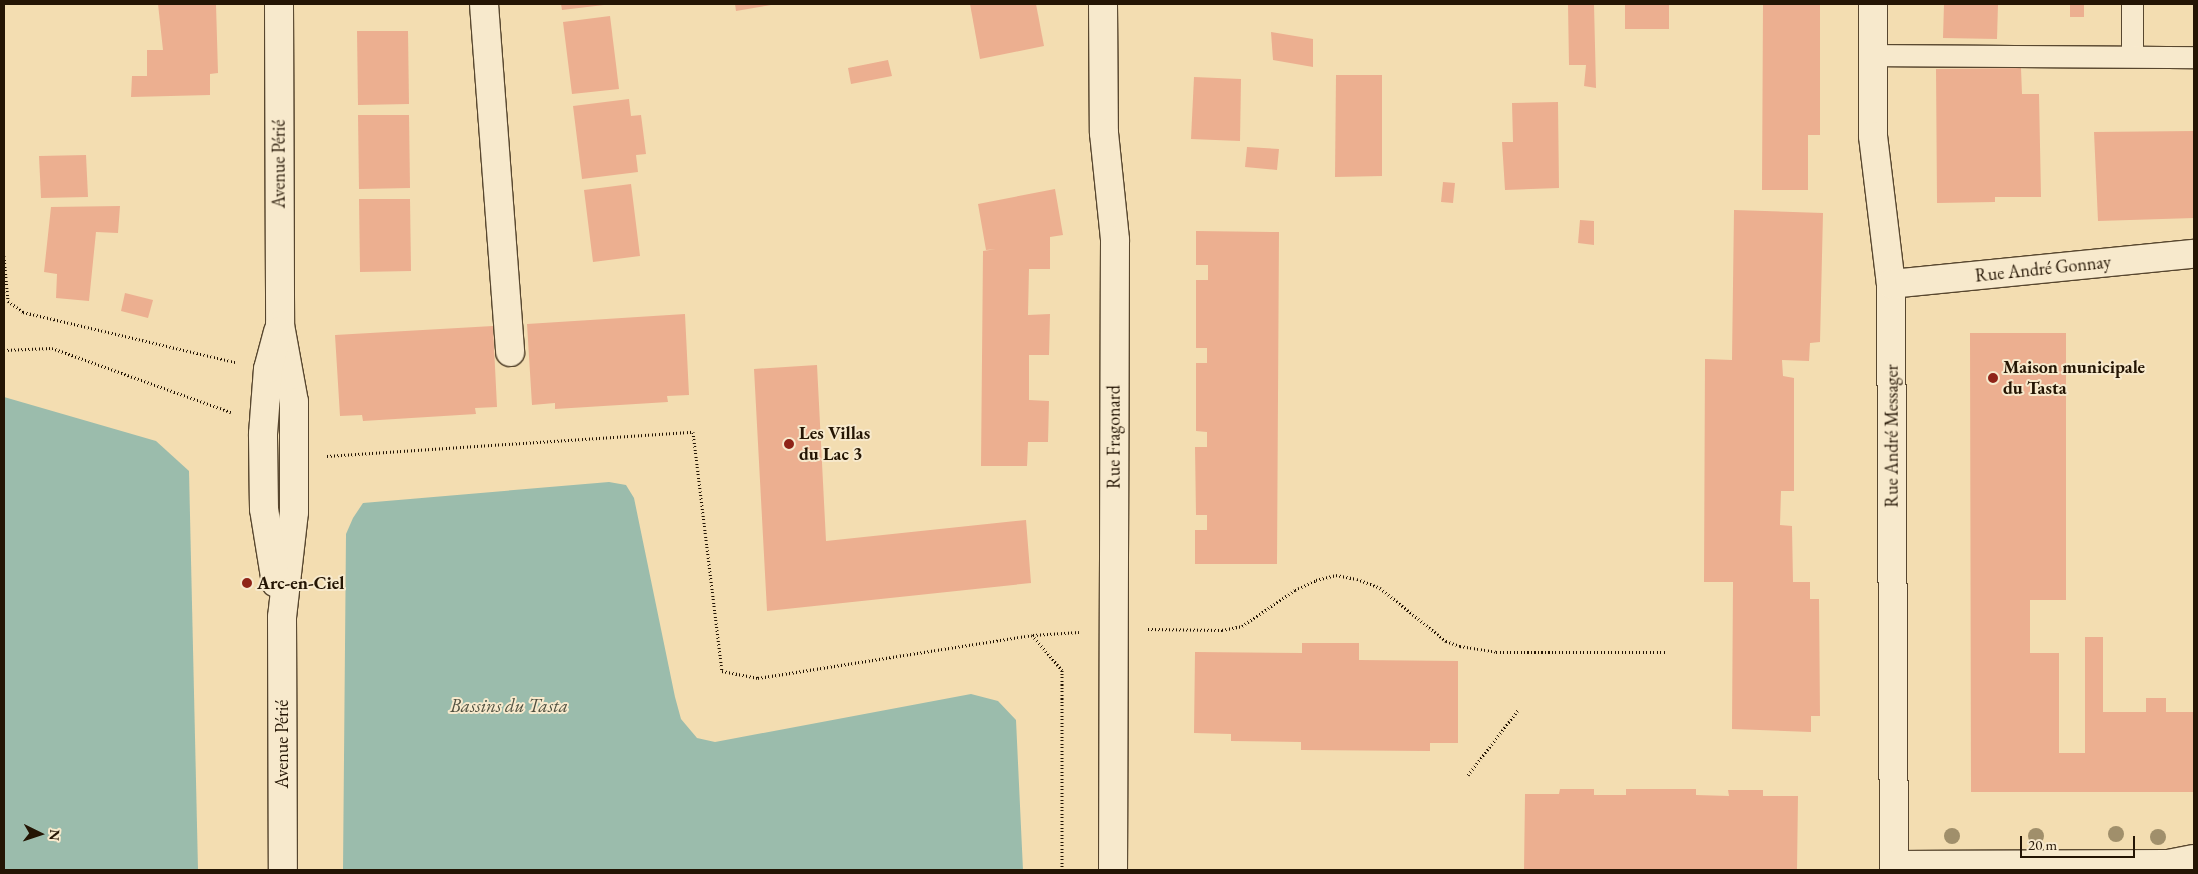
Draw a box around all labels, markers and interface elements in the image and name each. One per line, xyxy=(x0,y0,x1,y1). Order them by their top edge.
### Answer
street label: Avenue Périé xyxy=(268,120,290,208)
street label: Rue André Gonnay xyxy=(1974,251,2112,287)
place label: Maison municipale du Tasta xyxy=(2003,357,2145,399)
street label: Rue André Messager xyxy=(1881,364,1903,508)
marker: Maison municipale du Tasta xyxy=(1987,372,1999,384)
street label: Rue Fragonard xyxy=(1103,385,1125,489)
place label: Les Villas du Lac 3 xyxy=(799,423,870,466)
marker: Les Villas du Lac 3 xyxy=(783,438,795,450)
place label: Arc-en-Ciel xyxy=(257,572,344,594)
marker: Arc-en-Ciel xyxy=(241,577,253,589)
water label: Bassins du Tasta xyxy=(450,695,568,717)
street label: Avenue Périé xyxy=(271,700,293,788)
north arrow xyxy=(15,809,65,859)
scale bar xyxy=(2023,826,2138,858)
text: N xyxy=(46,829,64,841)
text: 20 m xyxy=(2028,835,2057,854)

